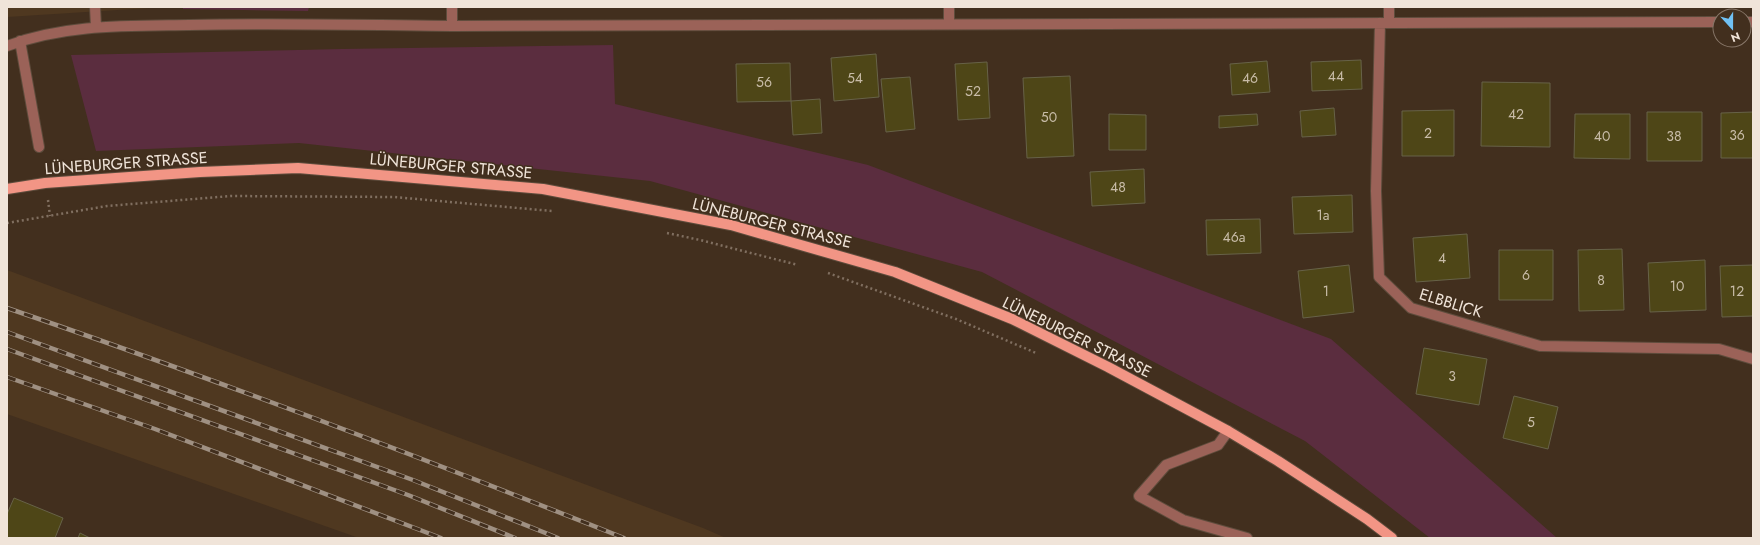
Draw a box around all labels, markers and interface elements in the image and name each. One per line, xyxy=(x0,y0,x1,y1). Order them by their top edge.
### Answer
north arrow xyxy=(1712,8,1752,48)
text: N xyxy=(1729,28,1743,46)
house number: 44 xyxy=(1328,66,1344,86)
house number: 54 xyxy=(847,68,863,88)
house number: 46 xyxy=(1242,68,1258,88)
house number: 56 xyxy=(756,72,772,92)
house number: 52 xyxy=(965,81,981,101)
house number: 42 xyxy=(1508,104,1524,124)
house number: 50 xyxy=(1041,107,1057,127)
house number: 2 xyxy=(1424,123,1432,143)
house number: 36 xyxy=(1729,125,1745,145)
house number: 40 xyxy=(1594,126,1610,146)
house number: 38 xyxy=(1666,126,1682,146)
street label: LÜNEBURGER STRASSE xyxy=(44,146,208,180)
street label: LÜNEBURGER STRASSE xyxy=(369,147,533,185)
house number: 48 xyxy=(1110,177,1126,197)
street label: LÜNEBURGER STRASSE xyxy=(690,192,854,254)
house number: 1a xyxy=(1316,205,1330,225)
house number: 46a xyxy=(1223,227,1245,247)
house number: 4 xyxy=(1438,248,1446,268)
house number: 6 xyxy=(1522,265,1530,285)
house number: 8 xyxy=(1597,270,1605,290)
house number: 10 xyxy=(1670,276,1684,296)
house number: 1 xyxy=(1323,281,1329,301)
house number: 12 xyxy=(1730,281,1744,301)
street label: ELBBLICK xyxy=(1417,283,1485,323)
street label: LÜNEBURGER STRASSE xyxy=(999,291,1155,383)
house number: 3 xyxy=(1448,366,1456,386)
house number: 5 xyxy=(1527,412,1535,432)

